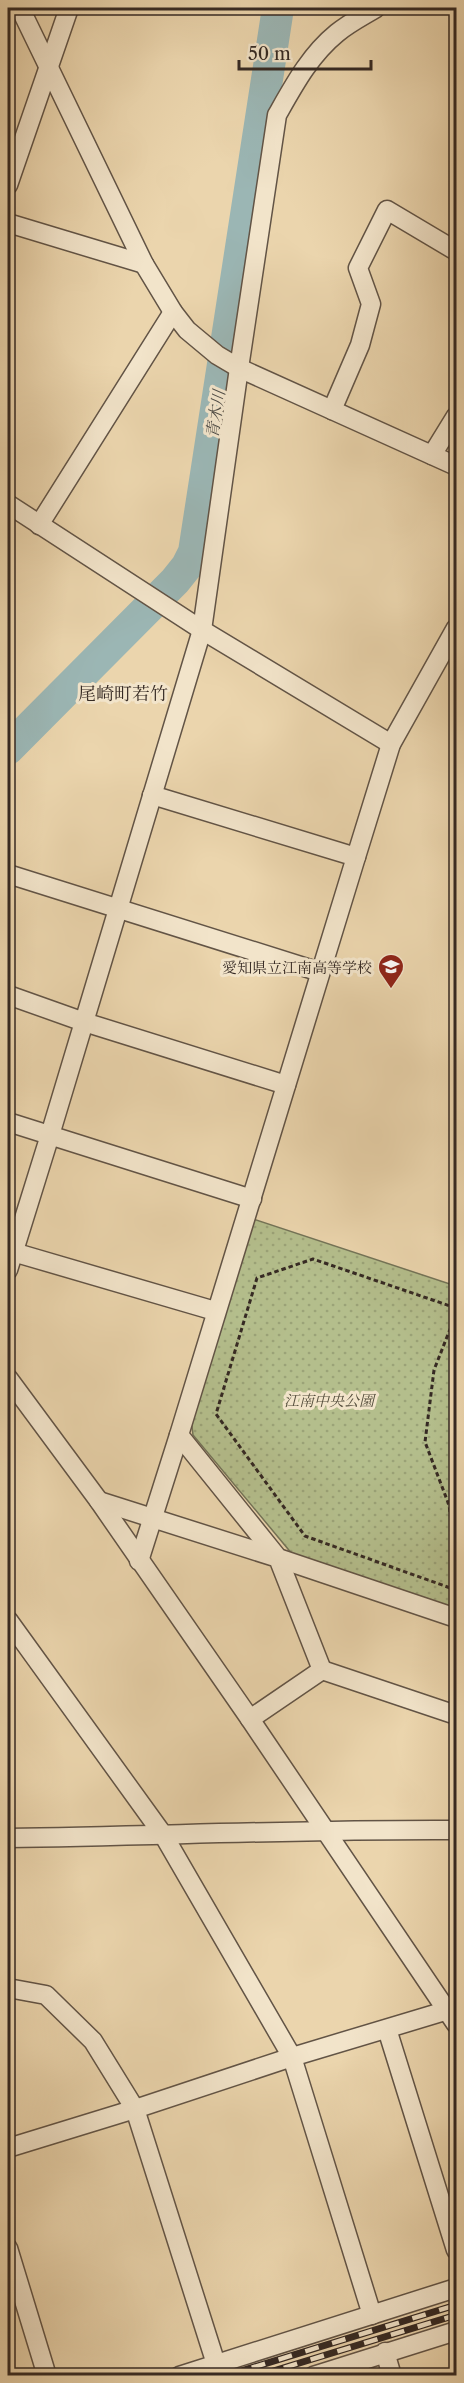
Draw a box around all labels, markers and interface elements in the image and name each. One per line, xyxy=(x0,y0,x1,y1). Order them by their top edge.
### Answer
scale bar xyxy=(239,33,371,71)
text: 50 m xyxy=(248,43,291,65)
water label: 青木川 xyxy=(201,387,229,439)
district label: 尾崎町若竹 xyxy=(78,683,168,705)
school or university icon: 愛知県立江南高等学校 xyxy=(376,952,406,990)
place label: 愛知県立江南高等学校 xyxy=(222,958,372,977)
park label: 江南中央公園 xyxy=(284,1391,377,1410)

